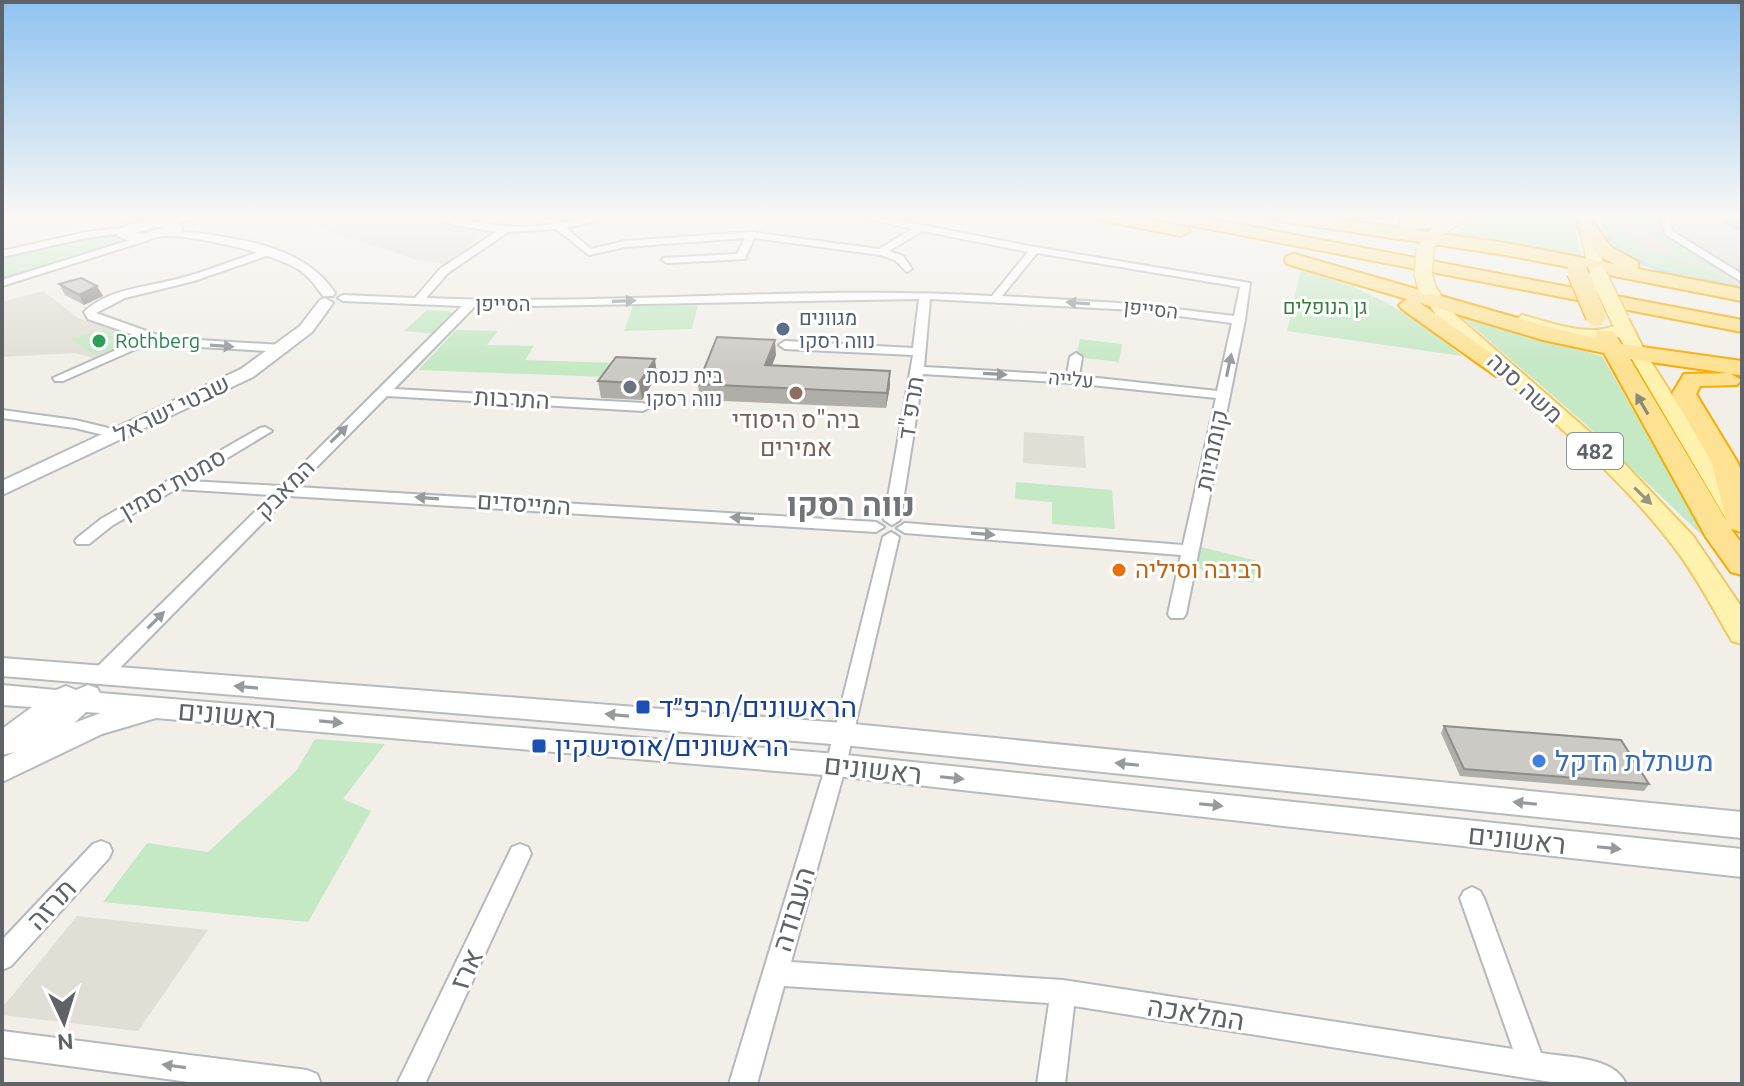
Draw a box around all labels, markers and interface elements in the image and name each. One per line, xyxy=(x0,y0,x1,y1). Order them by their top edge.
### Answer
street label: הסייפן xyxy=(476,292,530,315)
street label: הסייפן xyxy=(1123,294,1180,323)
one-way arrow xyxy=(612,295,637,308)
park label: גן הנופלים xyxy=(1283,295,1367,318)
one-way arrow xyxy=(1065,296,1090,309)
place label: מגוונים נווה רסקו xyxy=(799,306,875,352)
marker: מגוונים נווה רסקו xyxy=(774,320,792,338)
place label: Rothberg xyxy=(115,329,200,352)
marker: Rothberg xyxy=(90,332,108,350)
one-way arrow xyxy=(210,340,235,353)
street label: משה סנה xyxy=(1482,347,1569,428)
one-way arrow xyxy=(1223,353,1236,378)
place label: בית כנסת נווה רסקו xyxy=(646,364,723,410)
street label: עלייה xyxy=(1047,365,1095,392)
one-way arrow xyxy=(983,368,1008,381)
street label: שבטי ישראל xyxy=(110,369,234,448)
street label: תרפ"ד xyxy=(892,374,929,442)
marker: בית כנסת נווה רסקו xyxy=(621,378,639,396)
street label: התרבות xyxy=(474,383,550,414)
marker: ביה"ס היסודי אמירים xyxy=(787,384,805,402)
one-way arrow xyxy=(1635,392,1649,415)
place label: ביה"ס היסודי אמירים xyxy=(732,406,860,461)
street label: קוממיות xyxy=(1190,407,1233,493)
one-way arrow xyxy=(329,426,348,444)
road number: 482 xyxy=(1567,433,1623,469)
street label: סמטת יסמין xyxy=(115,442,230,525)
street label: המאבק xyxy=(250,454,320,524)
district label: נווה רסקו xyxy=(787,486,915,522)
street label: המייסדים xyxy=(476,487,572,520)
one-way arrow xyxy=(1633,487,1652,505)
one-way arrow xyxy=(414,491,439,504)
one-way arrow xyxy=(729,511,754,524)
one-way arrow xyxy=(971,528,996,541)
place label: רביבה וסיליה xyxy=(1135,556,1262,583)
marker: רביבה וסיליה xyxy=(1110,561,1128,579)
one-way arrow xyxy=(146,611,165,629)
one-way arrow xyxy=(234,680,259,693)
place label: הראשונים/תרפ״ד xyxy=(659,691,857,722)
street label: ראשונים xyxy=(177,694,277,733)
marker: הראשונים/תרפ״ד xyxy=(634,698,652,716)
one-way arrow xyxy=(604,709,629,722)
one-way arrow xyxy=(319,716,344,729)
place label: הראשונים/אוסישקין xyxy=(555,730,789,762)
marker: הראשונים/אוסישקין xyxy=(530,737,548,755)
place label: משתלת הדקל xyxy=(1555,745,1714,777)
street label: ראשונים xyxy=(822,748,924,789)
marker: משתלת הדקל xyxy=(1530,752,1548,770)
one-way arrow xyxy=(1114,757,1139,770)
one-way arrow xyxy=(940,771,965,784)
one-way arrow xyxy=(1512,797,1537,810)
one-way arrow xyxy=(1199,799,1224,812)
street label: ראשונים xyxy=(1466,818,1568,859)
one-way arrow xyxy=(1596,842,1621,855)
street label: העבודה xyxy=(765,863,820,955)
street label: תרזה xyxy=(20,872,82,935)
street label: ארז xyxy=(443,943,488,994)
north arrow xyxy=(24,982,104,1062)
street label: המלאכה xyxy=(1145,990,1247,1035)
text: N xyxy=(56,1029,74,1055)
one-way arrow xyxy=(161,1060,186,1073)

